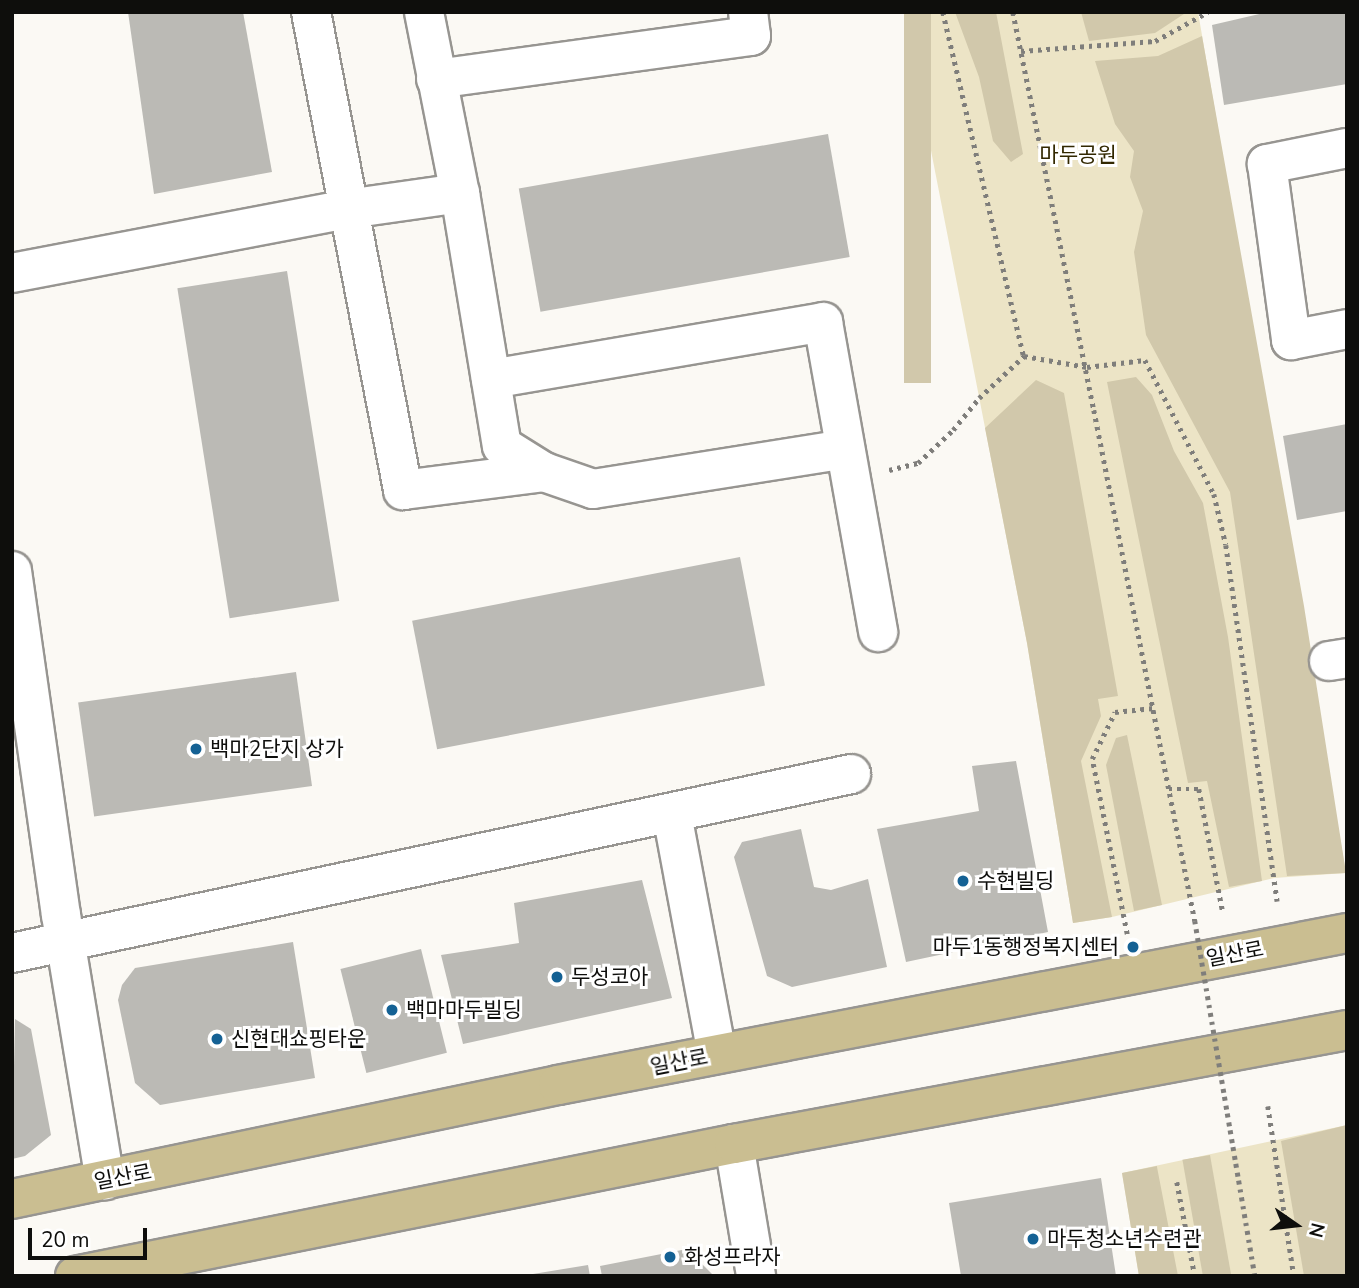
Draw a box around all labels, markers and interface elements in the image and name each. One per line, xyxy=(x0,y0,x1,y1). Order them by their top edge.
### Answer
park label: 마두공원 xyxy=(1039,142,1117,168)
place label: 백마2단지 상가 xyxy=(210,736,344,762)
marker: 백마2단지 상가 xyxy=(188,741,204,757)
place label: 수현빌딩 xyxy=(977,868,1054,894)
marker: 수현빌딩 xyxy=(955,873,971,889)
place label: 마두1동행정복지센터 xyxy=(933,934,1119,960)
street label: 일산로 xyxy=(1204,936,1266,972)
marker: 마두1동행정복지센터 xyxy=(1125,939,1141,955)
place label: 두성코아 xyxy=(571,964,648,990)
marker: 두성코아 xyxy=(549,969,565,985)
place label: 백마마두빌딩 xyxy=(406,997,522,1023)
marker: 백마마두빌딩 xyxy=(384,1002,400,1018)
place label: 신현대쇼핑타운 xyxy=(231,1026,366,1052)
marker: 신현대쇼핑타운 xyxy=(209,1031,225,1047)
street label: 일산로 xyxy=(648,1044,710,1080)
street label: 일산로 xyxy=(92,1159,154,1195)
north arrow xyxy=(1261,1190,1331,1260)
scale bar xyxy=(32,1214,150,1258)
text: N xyxy=(1302,1220,1331,1240)
text: 20 m xyxy=(41,1226,90,1254)
place label: 마두청소년수련관 xyxy=(1047,1226,1202,1252)
marker: 마두청소년수련관 xyxy=(1025,1231,1041,1247)
place label: 화성프라자 xyxy=(684,1244,781,1270)
marker: 화성프라자 xyxy=(662,1249,678,1265)

